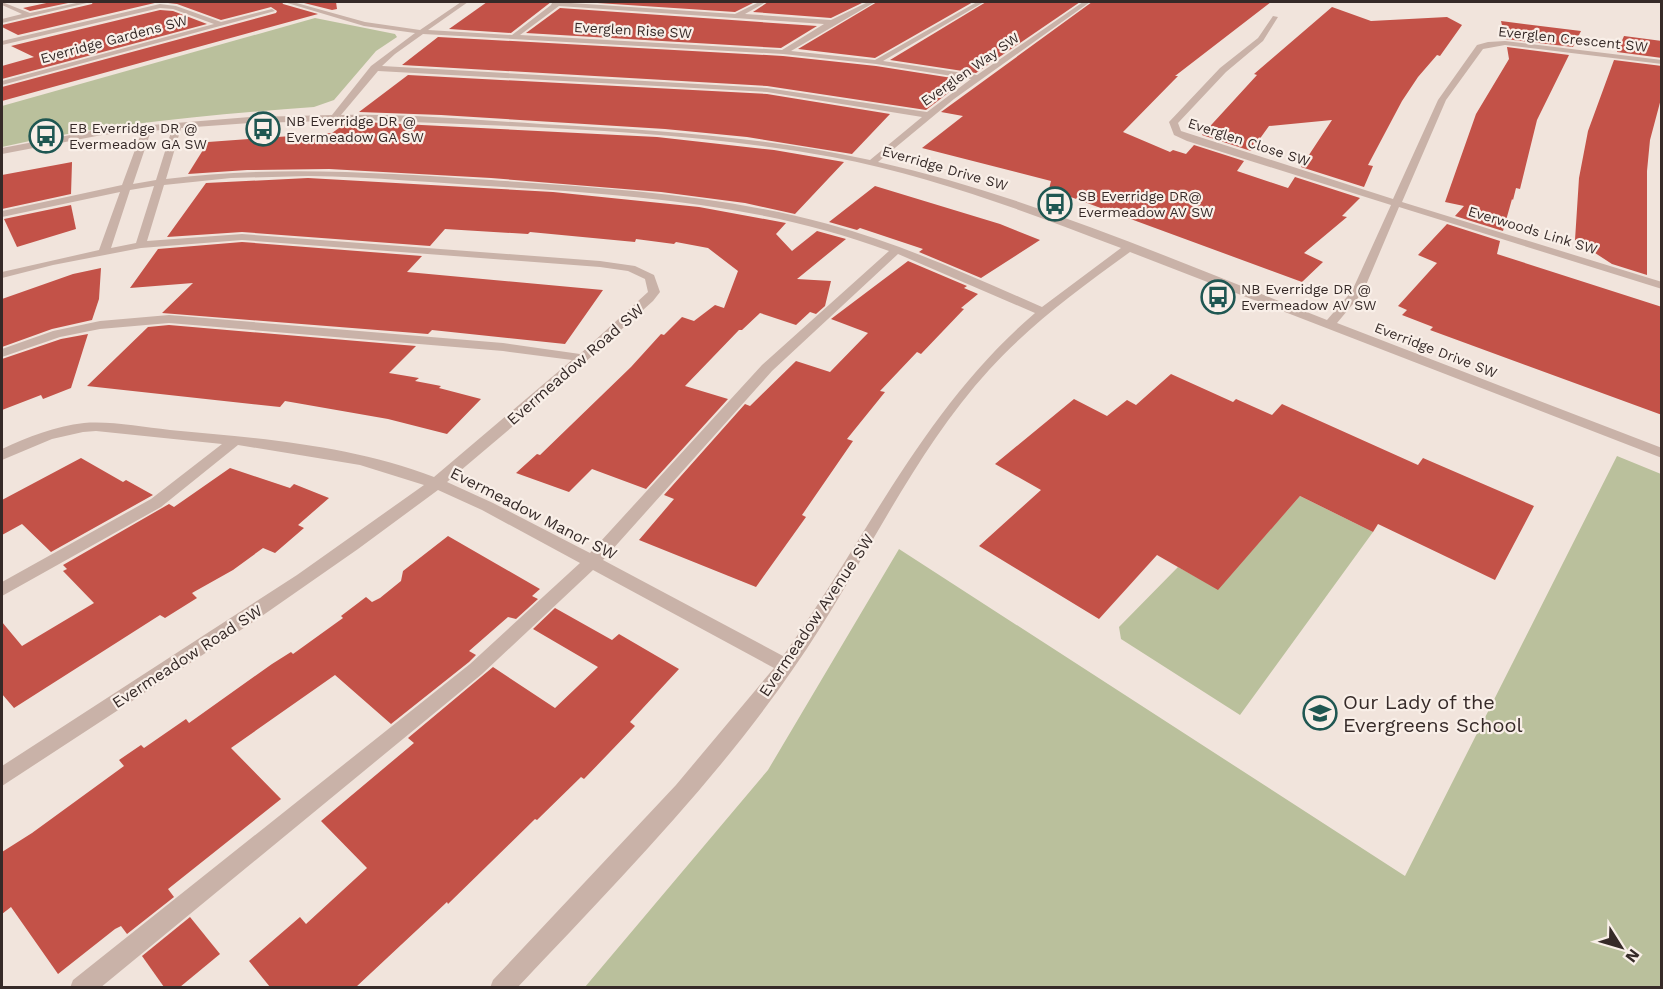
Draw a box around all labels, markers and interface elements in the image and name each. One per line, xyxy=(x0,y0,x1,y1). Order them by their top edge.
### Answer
street label: Everridge Gardens SW xyxy=(39,12,189,66)
street label: Everglen Rise SW xyxy=(574,19,692,41)
street label: Everglen Crescent SW xyxy=(1497,23,1649,55)
street label: Everglen Way SW xyxy=(918,29,1022,109)
bus stop icon: NB Everridge DR @ Evermeadow GA SW xyxy=(245,111,281,147)
place label: NB Everridge DR @ Evermeadow GA SW xyxy=(286,113,424,145)
street label: Everglen Close SW xyxy=(1186,115,1312,169)
bus stop icon: EB Everridge DR @ Evermeadow GA SW xyxy=(28,118,64,154)
place label: EB Everridge DR @ Evermeadow GA SW xyxy=(69,120,207,152)
street label: Everridge Drive SW xyxy=(880,142,1010,194)
bus stop icon: SB Everridge DR@ Evermeadow AV SW xyxy=(1037,186,1073,222)
place label: SB Everridge DR@ Evermeadow AV SW xyxy=(1078,188,1214,220)
street label: Everwoods Link SW xyxy=(1466,203,1600,257)
bus stop icon: NB Everridge DR @ Evermeadow AV SW xyxy=(1200,279,1236,315)
place label: NB Everridge DR @ Evermeadow AV SW xyxy=(1241,281,1377,313)
street label: Evermeadow Road SW xyxy=(503,300,648,429)
street label: Everridge Drive SW xyxy=(1372,319,1500,381)
street label: Evermeadow Manor SW xyxy=(447,463,620,564)
street label: Evermeadow Avenue SW xyxy=(755,530,878,700)
street label: Evermeadow Road SW xyxy=(109,601,266,712)
place label: Our Lady of the Evergreens School xyxy=(1343,690,1523,737)
school or university icon: Our Lady of the Evergreens School xyxy=(1302,695,1338,731)
north arrow xyxy=(1591,917,1651,977)
text: N xyxy=(1621,945,1644,966)

